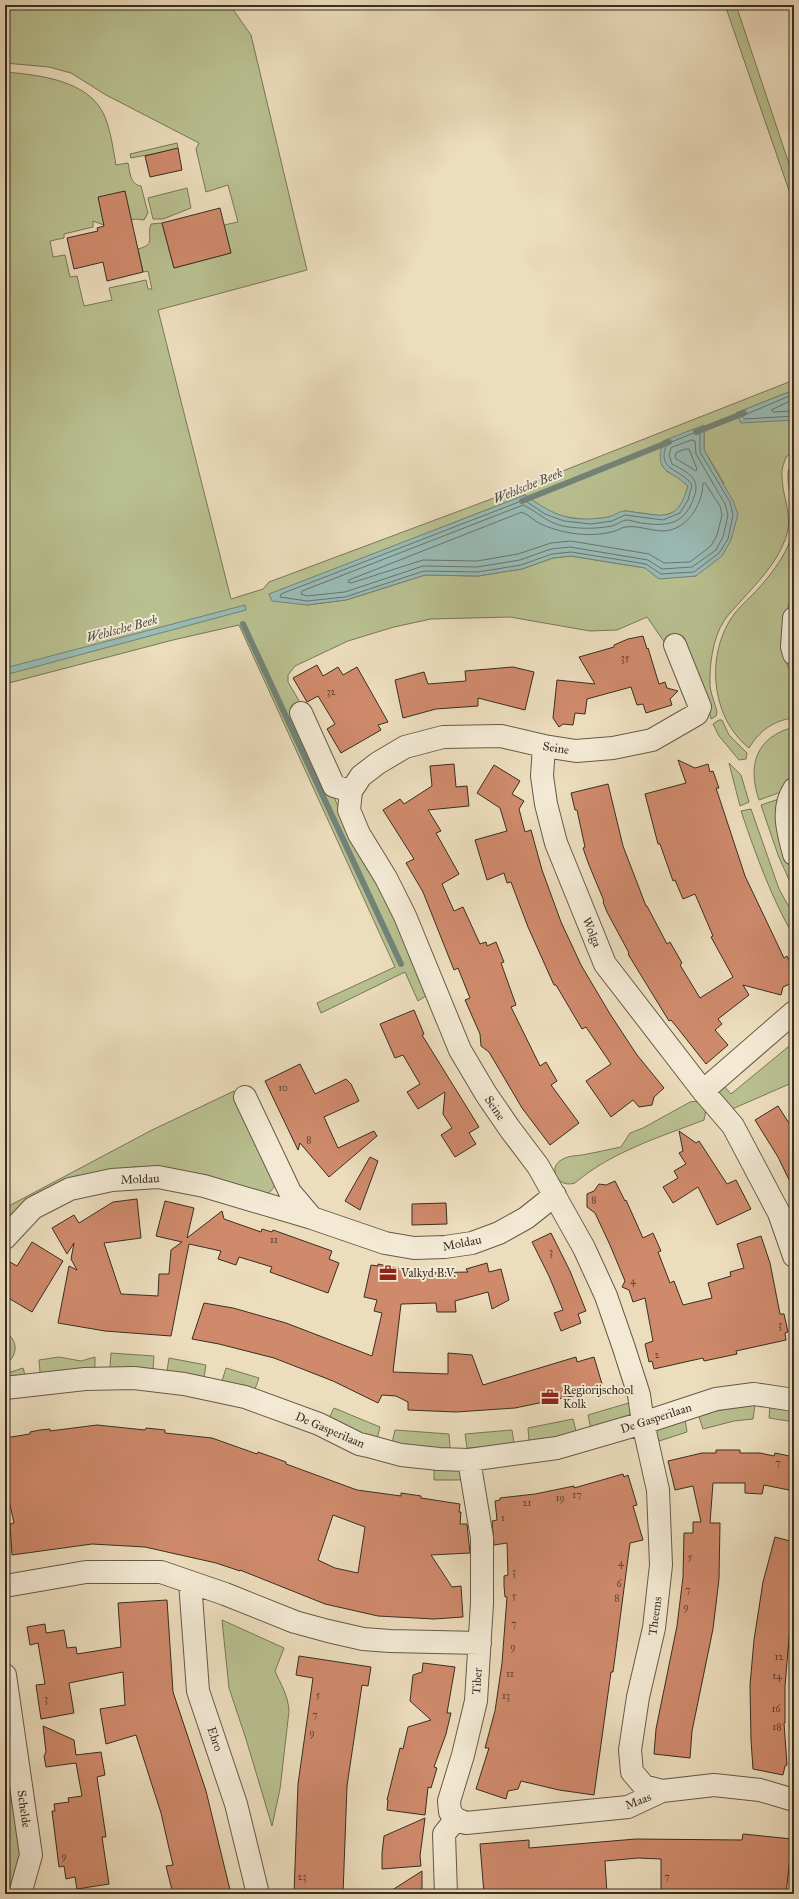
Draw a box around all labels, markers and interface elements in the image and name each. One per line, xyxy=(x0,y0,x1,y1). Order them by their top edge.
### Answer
water label: Wehlsche Beek xyxy=(491,465,565,507)
water label: Wehlsche Beek xyxy=(85,612,160,646)
house number: 35 xyxy=(621,652,630,664)
house number: 32 xyxy=(327,686,336,698)
street label: Seine xyxy=(542,739,570,757)
street label: Wolga xyxy=(579,915,605,950)
house number: 10 xyxy=(278,1082,288,1094)
street label: Seine xyxy=(482,1093,508,1123)
house number: 8 xyxy=(306,1134,312,1146)
street label: Moldau xyxy=(120,1171,160,1187)
house number: 8 xyxy=(591,1194,597,1206)
street label: Moldau xyxy=(442,1232,483,1254)
house number: 11 xyxy=(270,1234,278,1246)
house number: 3 xyxy=(549,1246,553,1258)
office icon: Valkyd B.V. xyxy=(378,1263,398,1283)
place label: Valkyd B.V. xyxy=(400,1266,456,1280)
house number: 4 xyxy=(630,1275,636,1287)
house number: 3 xyxy=(778,1319,782,1331)
house number: 2 xyxy=(655,1349,660,1361)
place label: Regiorijschool Kolk xyxy=(563,1383,634,1411)
office icon: Regiorijschool Kolk xyxy=(540,1387,560,1407)
street label: De Gasperilaan xyxy=(619,1400,694,1436)
street label: De Gasperilaan xyxy=(293,1409,367,1451)
house number: 7 xyxy=(775,1457,781,1469)
house number: 17 xyxy=(572,1489,582,1501)
house number: 19 xyxy=(555,1492,565,1504)
house number: 21 xyxy=(523,1497,531,1509)
house number: 1 xyxy=(501,1512,505,1524)
house number: 5 xyxy=(688,1551,693,1563)
house number: 4 xyxy=(618,1557,624,1569)
house number: 3 xyxy=(512,1566,516,1578)
house number: 6 xyxy=(616,1578,622,1590)
house number: 7 xyxy=(685,1584,691,1596)
house number: 5 xyxy=(512,1590,517,1602)
house number: 8 xyxy=(614,1592,620,1604)
street label: Theems xyxy=(645,1596,665,1636)
house number: 9 xyxy=(683,1601,689,1613)
house number: 7 xyxy=(511,1618,517,1630)
house number: 9 xyxy=(510,1641,516,1653)
house number: 12 xyxy=(775,1651,784,1663)
street label: Tiber xyxy=(469,1667,485,1695)
house number: 11 xyxy=(506,1668,514,1680)
house number: 14 xyxy=(772,1670,782,1682)
house number: 5 xyxy=(316,1689,321,1701)
house number: 13 xyxy=(502,1690,510,1702)
house number: 3 xyxy=(44,1693,48,1705)
house number: 16 xyxy=(771,1703,781,1715)
house number: 7 xyxy=(312,1709,318,1721)
house number: 18 xyxy=(772,1721,782,1733)
street label: Ebro xyxy=(204,1725,226,1753)
house number: 9 xyxy=(309,1727,315,1739)
street label: Schelde xyxy=(14,1789,34,1829)
street label: Maas xyxy=(623,1790,653,1812)
house number: 9 xyxy=(61,1850,67,1862)
house number: 23 xyxy=(298,1871,306,1883)
house number: 7 xyxy=(664,1871,670,1883)

